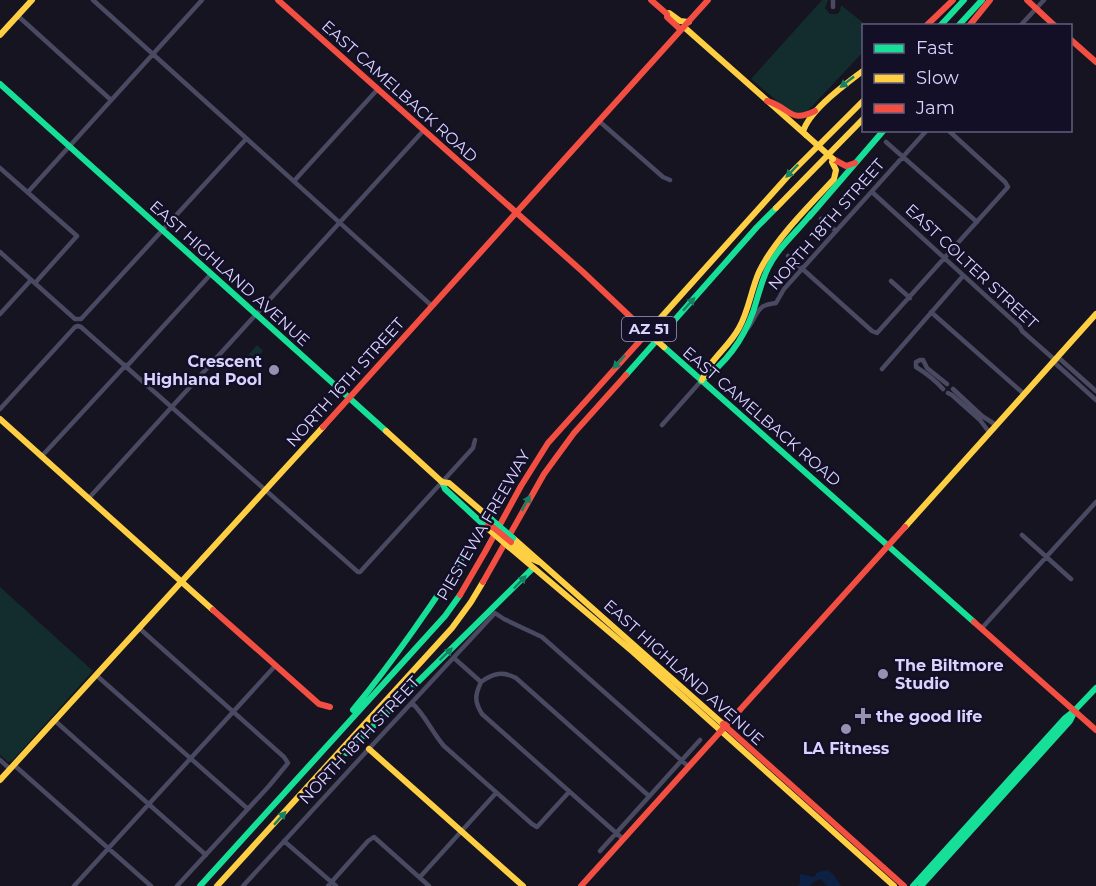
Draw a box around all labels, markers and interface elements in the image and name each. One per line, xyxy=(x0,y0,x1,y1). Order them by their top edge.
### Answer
street label: EAST CAMELBACK ROAD xyxy=(318,16,481,166)
legend xyxy=(862,24,1072,132)
text: Fast xyxy=(916,37,954,59)
text: Slow xyxy=(916,67,959,89)
one-way arrow xyxy=(839,76,855,89)
text: Jam xyxy=(915,97,955,119)
street label: NORTH 18TH STREET xyxy=(764,154,889,294)
one-way arrow xyxy=(786,164,800,178)
street label: EAST HIGHLAND AVENUE xyxy=(146,196,314,350)
street label: EAST COLTER STREET xyxy=(901,200,1042,333)
one-way arrow xyxy=(682,297,695,312)
street label: NORTH 16TH STREET xyxy=(282,313,409,451)
road number: AZ 51 xyxy=(622,317,676,341)
street label: EAST CAMELBACK ROAD xyxy=(679,343,844,490)
place label: Crescent Highland Pool xyxy=(143,352,262,389)
one-way arrow xyxy=(613,354,626,369)
marker: Crescent Highland Pool xyxy=(267,363,281,377)
street label: PIESTEWA FREEWAY xyxy=(433,446,535,604)
one-way arrow xyxy=(521,495,531,512)
one-way arrow xyxy=(513,575,526,590)
street label: EAST HIGHLAND AVENUE xyxy=(600,595,768,749)
one-way arrow xyxy=(439,647,454,661)
place label: The Biltmore Studio xyxy=(895,656,1004,693)
marker: The Biltmore Studio xyxy=(876,667,890,681)
street label: NORTH 18TH STREET xyxy=(295,672,424,808)
marker: the good life xyxy=(854,707,872,725)
place label: the good life xyxy=(876,707,982,726)
marker: LA Fitness xyxy=(839,722,853,736)
place label: LA Fitness xyxy=(803,739,890,758)
one-way arrow xyxy=(273,811,286,826)

